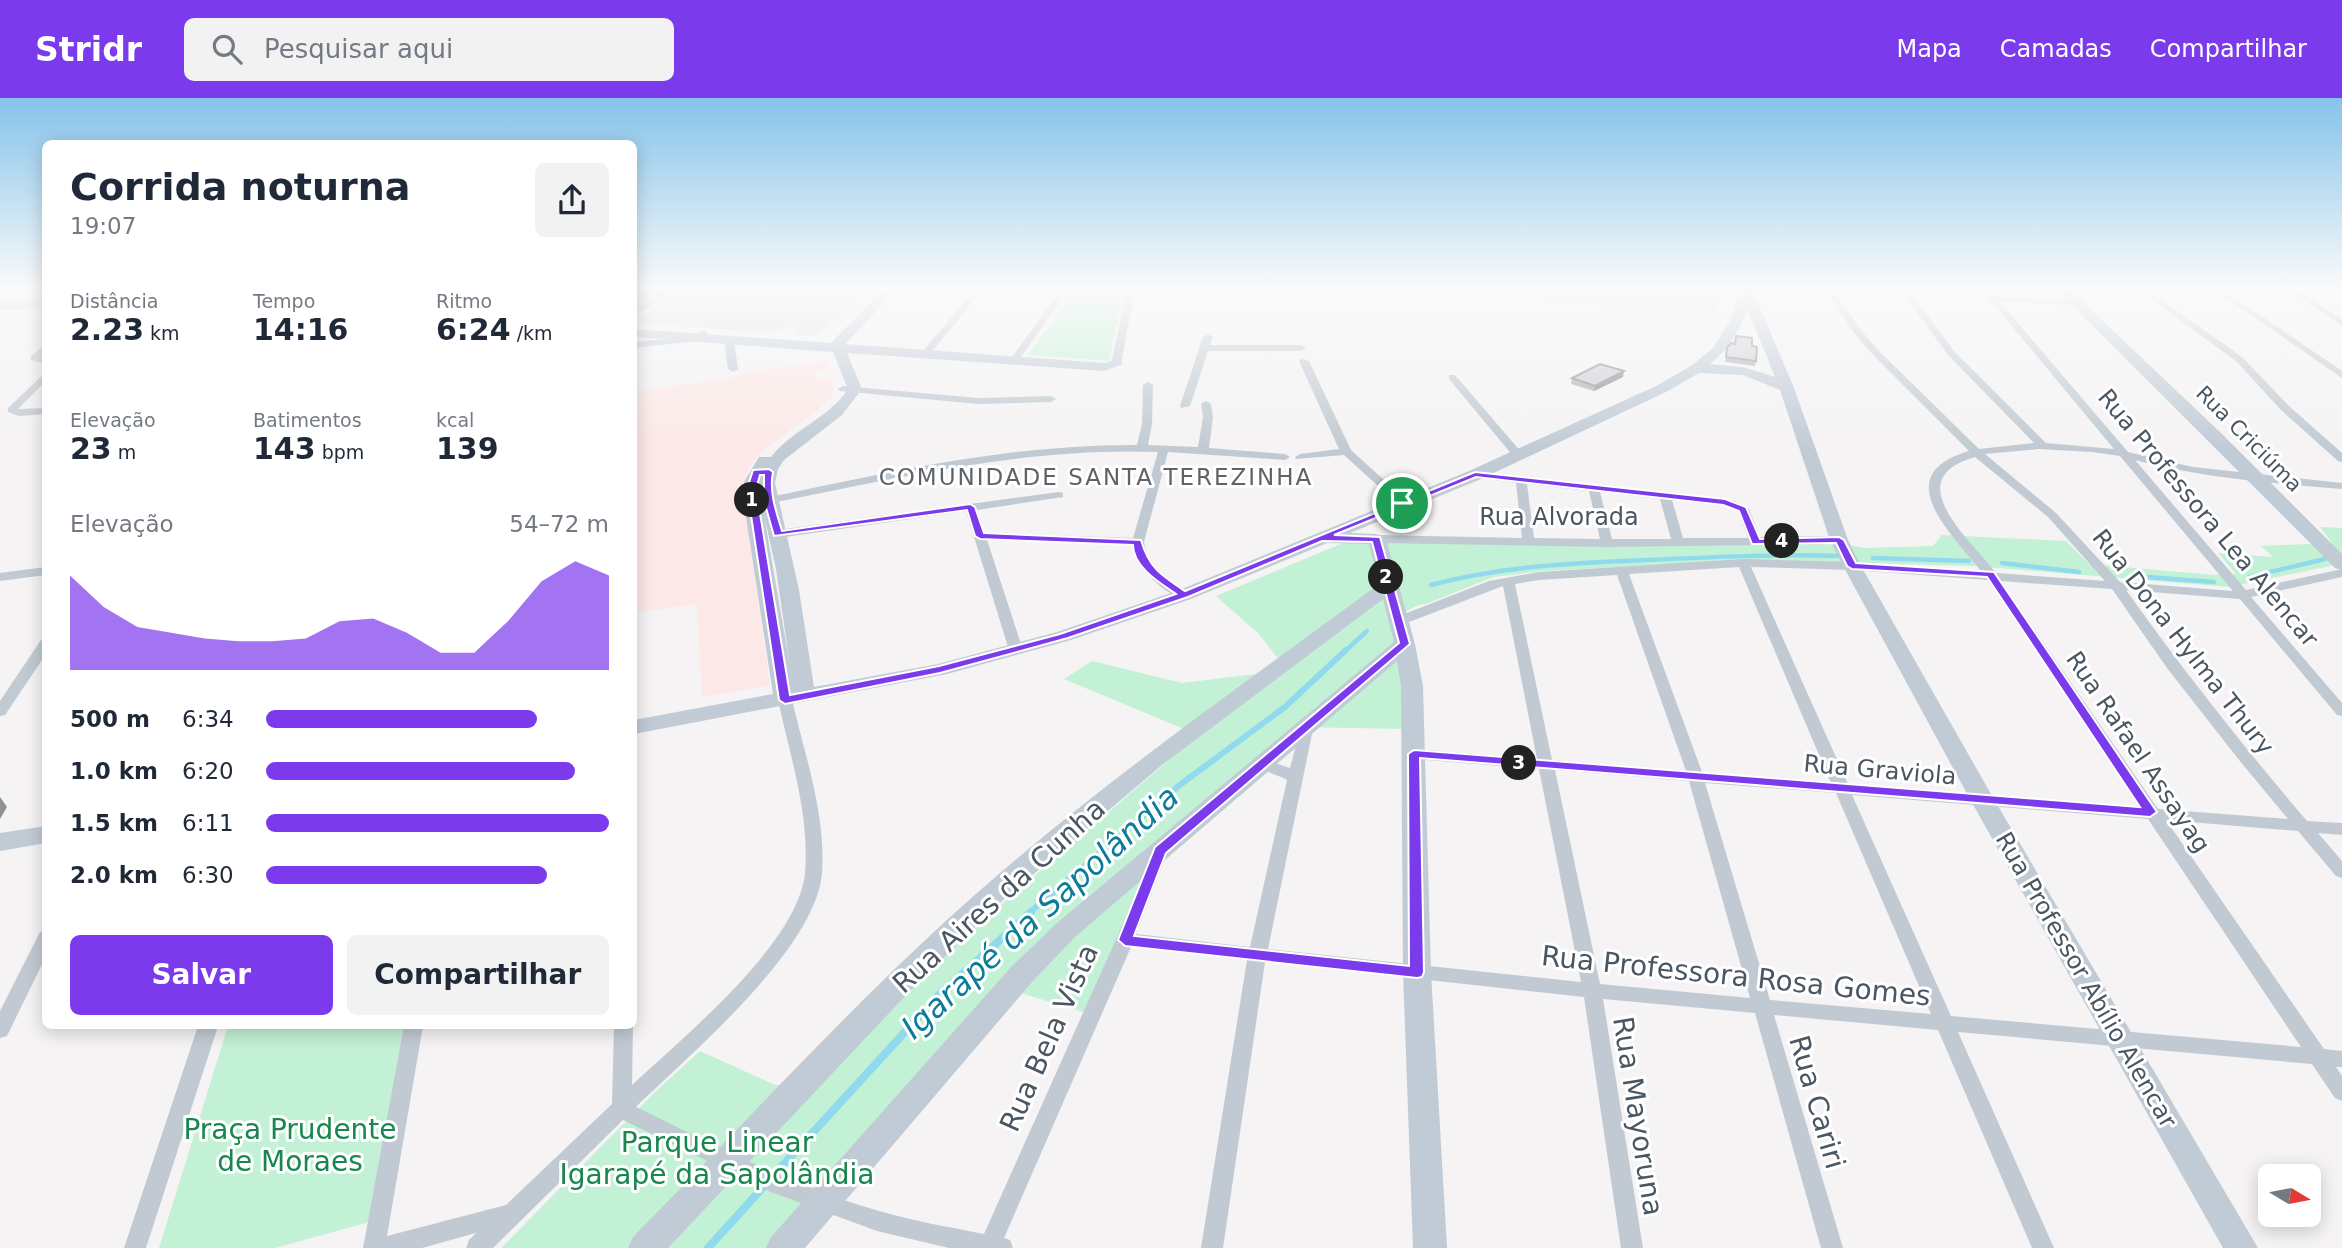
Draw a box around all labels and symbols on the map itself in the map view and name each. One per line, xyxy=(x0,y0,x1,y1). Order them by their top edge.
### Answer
street label: Rua Criciúma xyxy=(2191,381,2307,497)
street label: Rua Professora Lea Alencar xyxy=(2092,384,2324,652)
district label: COMUNIDADE SANTA TEREZINHA xyxy=(879,464,1313,490)
pin xyxy=(1372,473,1432,533)
pin: 1 xyxy=(734,482,770,518)
street label: Rua Alvorada xyxy=(1479,503,1639,531)
pin: 4 xyxy=(1764,524,1800,558)
street label: Rua Dona Hylma Thury xyxy=(2087,524,2279,760)
pin: 2 xyxy=(1368,560,1404,594)
street label: Rua Rafael Assayag xyxy=(2060,646,2216,858)
pin: 3 xyxy=(1502,746,1536,780)
street label: Rua Graviola xyxy=(1802,749,1958,791)
water label: Igarapé da Sapolândia xyxy=(894,778,1186,1046)
street label: Rua Aires da Cunha xyxy=(886,792,1112,1000)
street label: Rua Professor Abílio Alencar xyxy=(1990,827,2182,1133)
street label: Rua Bela Vista xyxy=(993,939,1105,1137)
street label: Rua Professora Rosa Gomes xyxy=(1540,939,1932,1013)
street label: Rua Mayoruna xyxy=(1606,1014,1670,1218)
street label: Rua Cariri xyxy=(1782,1031,1852,1173)
park label: Praça Prudente de Moraes xyxy=(183,1113,397,1178)
park label: Parque Linear Igarapé da Sapolândia xyxy=(560,1126,874,1191)
north arrow xyxy=(2258,1164,2320,1227)

